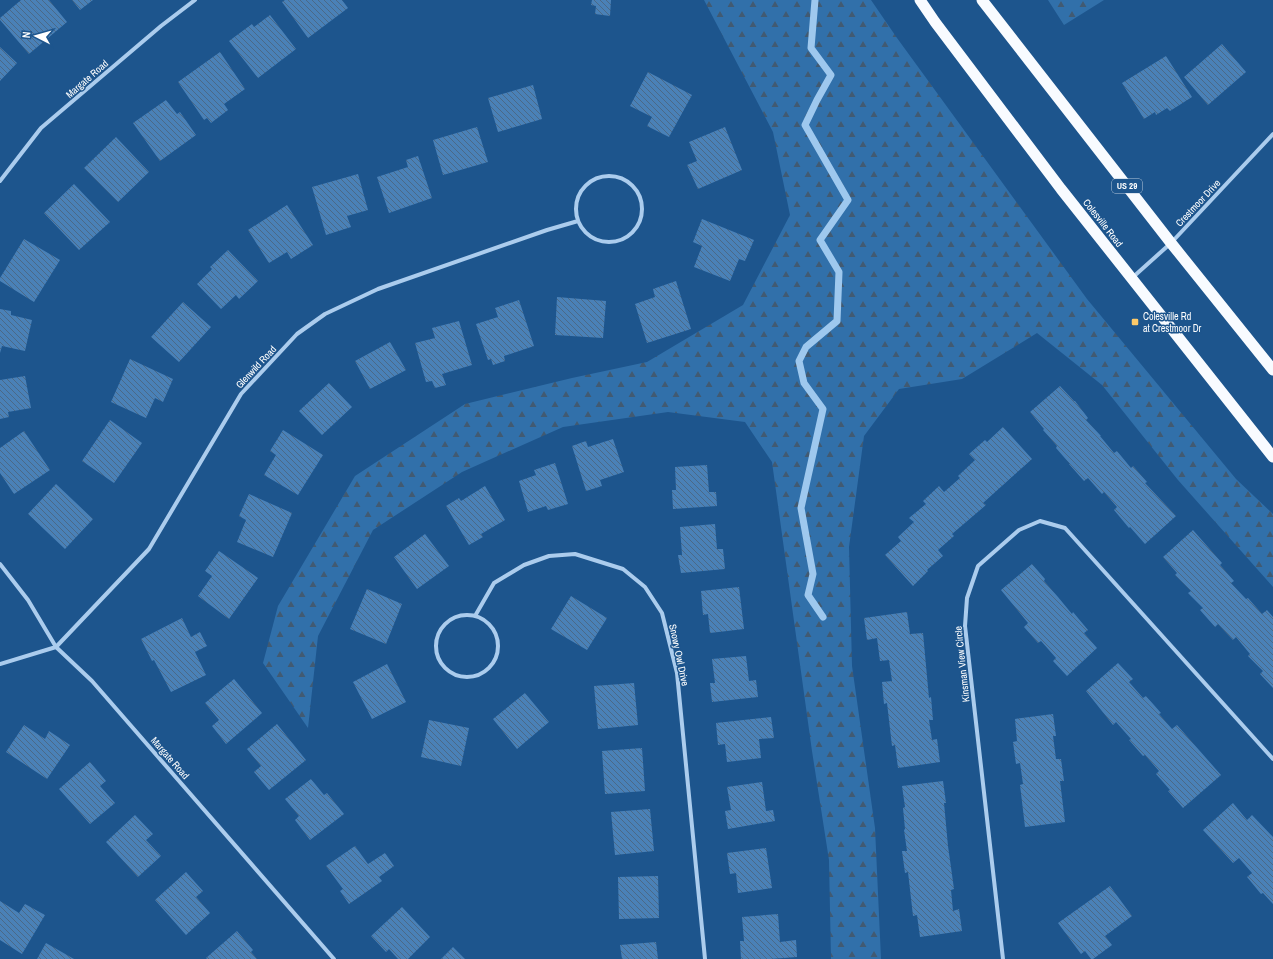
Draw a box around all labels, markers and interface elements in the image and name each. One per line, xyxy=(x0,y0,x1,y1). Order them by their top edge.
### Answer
north arrow xyxy=(16,16,56,56)
text: N xyxy=(19,31,33,39)
street label: Margate Road xyxy=(63,57,111,101)
street label: Crestmoor Drive xyxy=(1173,176,1224,229)
road number: US 29 xyxy=(1112,179,1142,193)
street label: Colesville Road xyxy=(1080,196,1126,250)
place label: Colesville Rd at Crestmoor Dr xyxy=(1143,310,1202,335)
marker: Colesville Rd at Crestmoor Dr xyxy=(1130,317,1140,327)
street label: Glenwild Road xyxy=(233,343,279,391)
street label: Snowy Owl Drive xyxy=(666,623,692,688)
street label: Kinsman View Circle xyxy=(951,625,972,703)
street label: Margate Road xyxy=(148,734,192,782)

